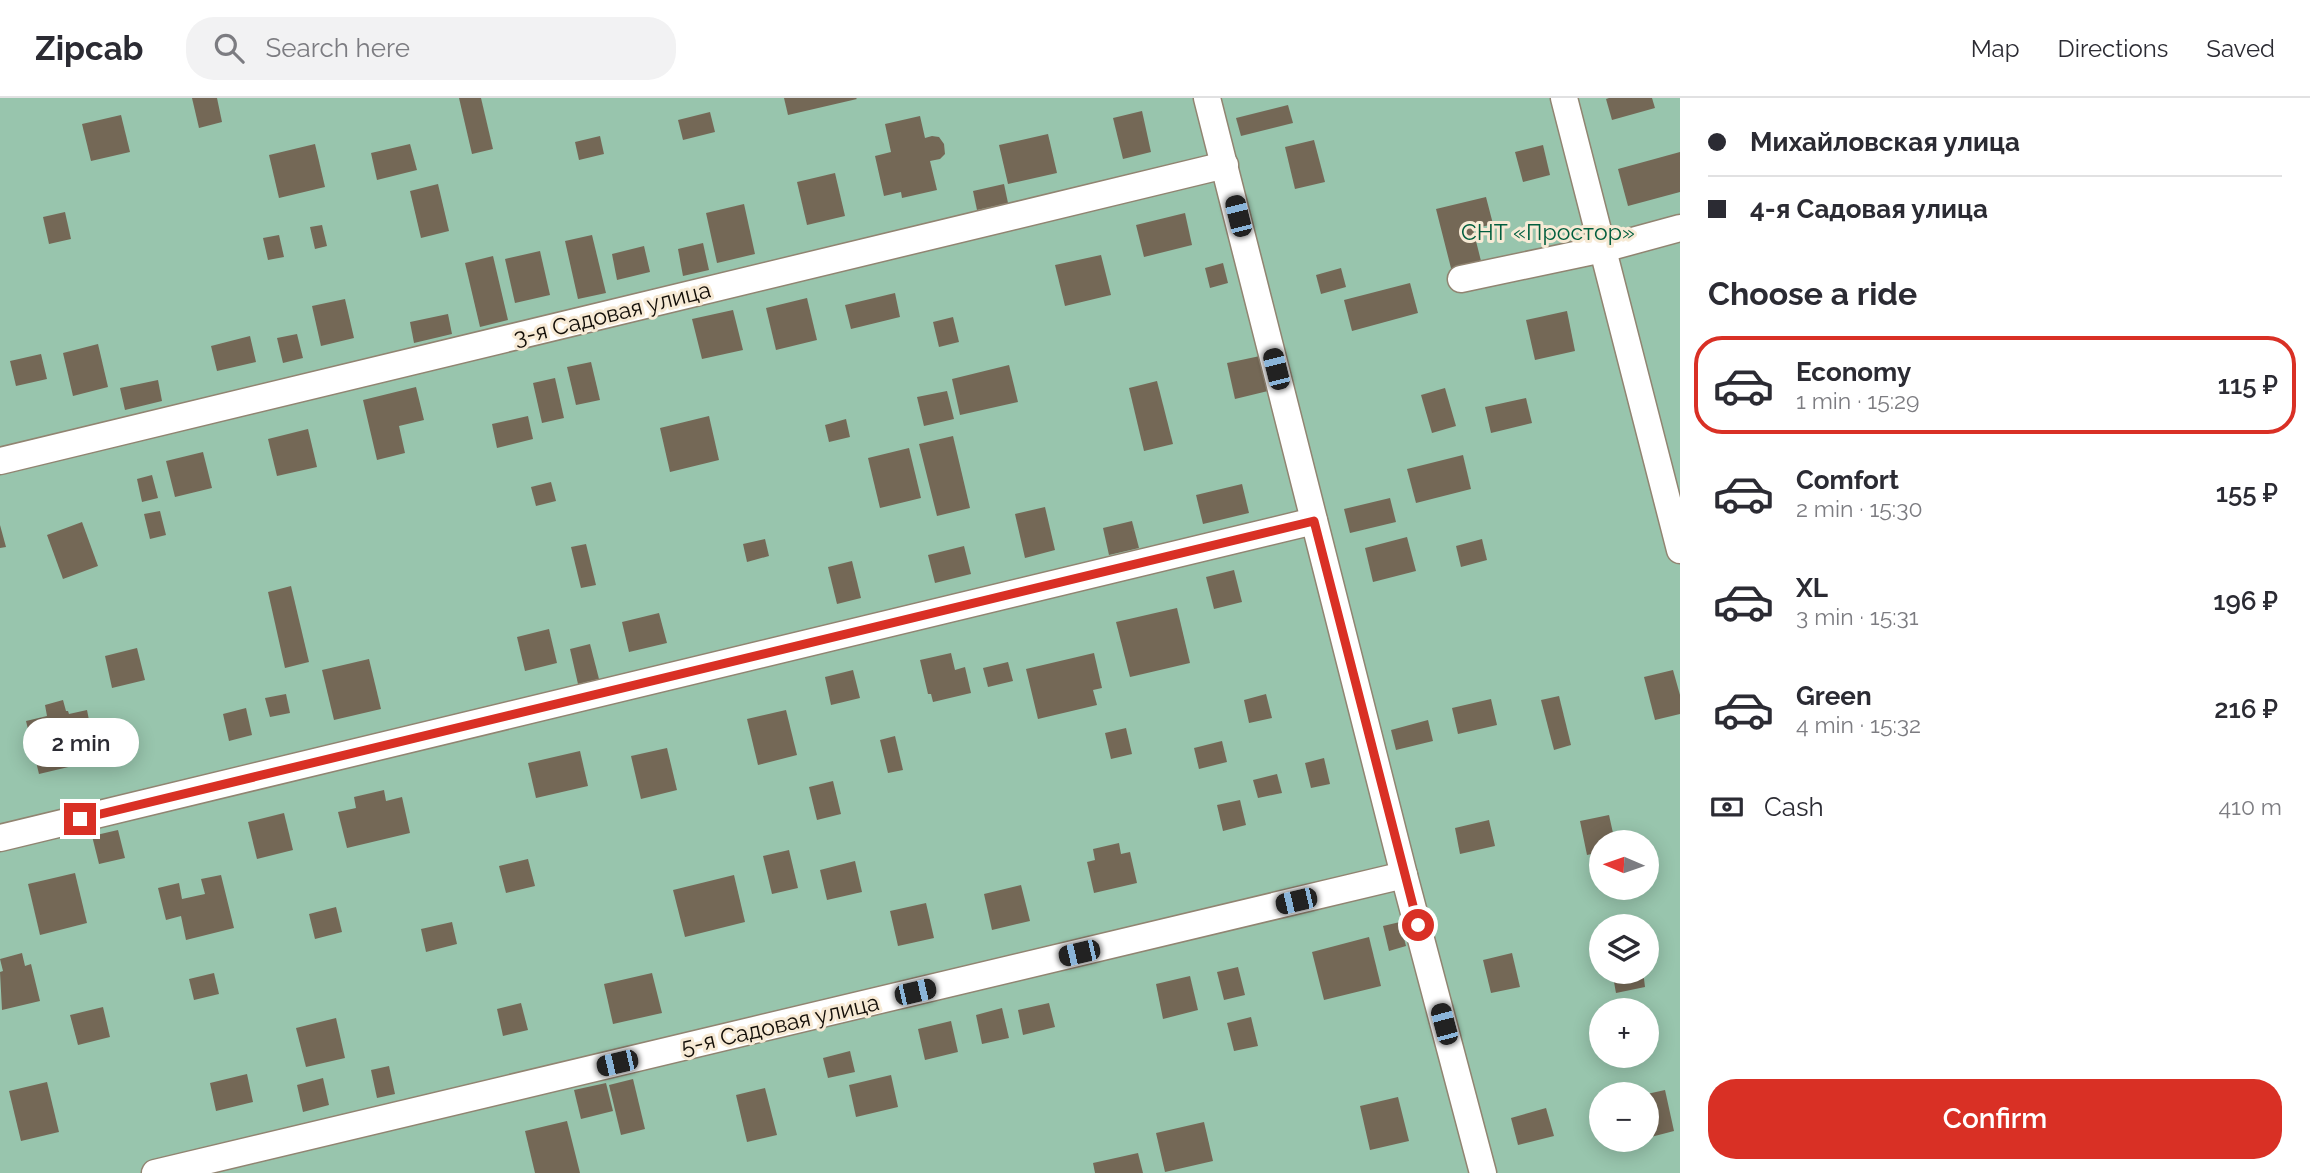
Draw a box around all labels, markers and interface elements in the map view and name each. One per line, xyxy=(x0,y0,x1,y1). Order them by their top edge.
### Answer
search box xyxy=(186,17,676,80)
text: Zipcab xyxy=(35,29,144,68)
icon: search xyxy=(210,29,248,67)
text: Search here xyxy=(266,33,410,63)
text: Map xyxy=(1971,34,2020,63)
text: Directions xyxy=(2058,34,2168,63)
text: Saved xyxy=(2206,34,2275,63)
text: Михайловская улица xyxy=(1750,127,2020,157)
car xyxy=(1223,193,1254,239)
text: 4-я Садовая улица xyxy=(1750,194,1988,224)
park label: СНТ «Простор» xyxy=(1461,218,1635,245)
street label: 3-я Садовая улица xyxy=(511,275,713,351)
text: Choose a ride xyxy=(1708,275,1917,312)
car xyxy=(1261,346,1292,392)
icon: car xyxy=(1712,354,1775,417)
text: Economy xyxy=(1796,357,1911,387)
text: 115 ₽ xyxy=(2218,370,2278,400)
text: 1 min · 15:29 xyxy=(1796,387,1920,414)
icon: car xyxy=(1712,462,1775,525)
text: Comfort xyxy=(1796,465,1899,495)
text: 155 ₽ xyxy=(2216,478,2278,508)
text: 2 min · 15:30 xyxy=(1796,495,1923,522)
icon: car xyxy=(1712,570,1775,633)
text: XL xyxy=(1796,573,1828,603)
text: 196 ₽ xyxy=(2213,586,2278,616)
text: 3 min · 15:31 xyxy=(1796,603,1919,630)
icon: car xyxy=(1712,678,1775,741)
text: Green xyxy=(1796,681,1872,711)
text: 216 ₽ xyxy=(2214,694,2278,724)
text: 4 min · 15:32 xyxy=(1796,711,1921,738)
callout: 2 min xyxy=(22,718,138,766)
text: 2 min xyxy=(52,729,110,756)
icon: cash xyxy=(1708,788,1746,826)
text: Cash xyxy=(1764,792,1824,822)
text: 410 m xyxy=(2219,793,2282,820)
route end xyxy=(64,803,96,835)
north arrow xyxy=(1589,830,1659,900)
map controls xyxy=(1589,830,1659,1152)
car xyxy=(1274,886,1319,916)
route start xyxy=(1402,909,1434,941)
button: layers xyxy=(1589,914,1659,984)
car xyxy=(1057,938,1102,968)
car xyxy=(893,977,938,1007)
street label: 5-я Садовая улица xyxy=(678,988,882,1060)
button: + xyxy=(1589,998,1659,1068)
car xyxy=(1429,1001,1460,1047)
car xyxy=(595,1048,640,1078)
button: Confirm xyxy=(1708,1079,2282,1159)
button: − xyxy=(1589,1082,1659,1152)

